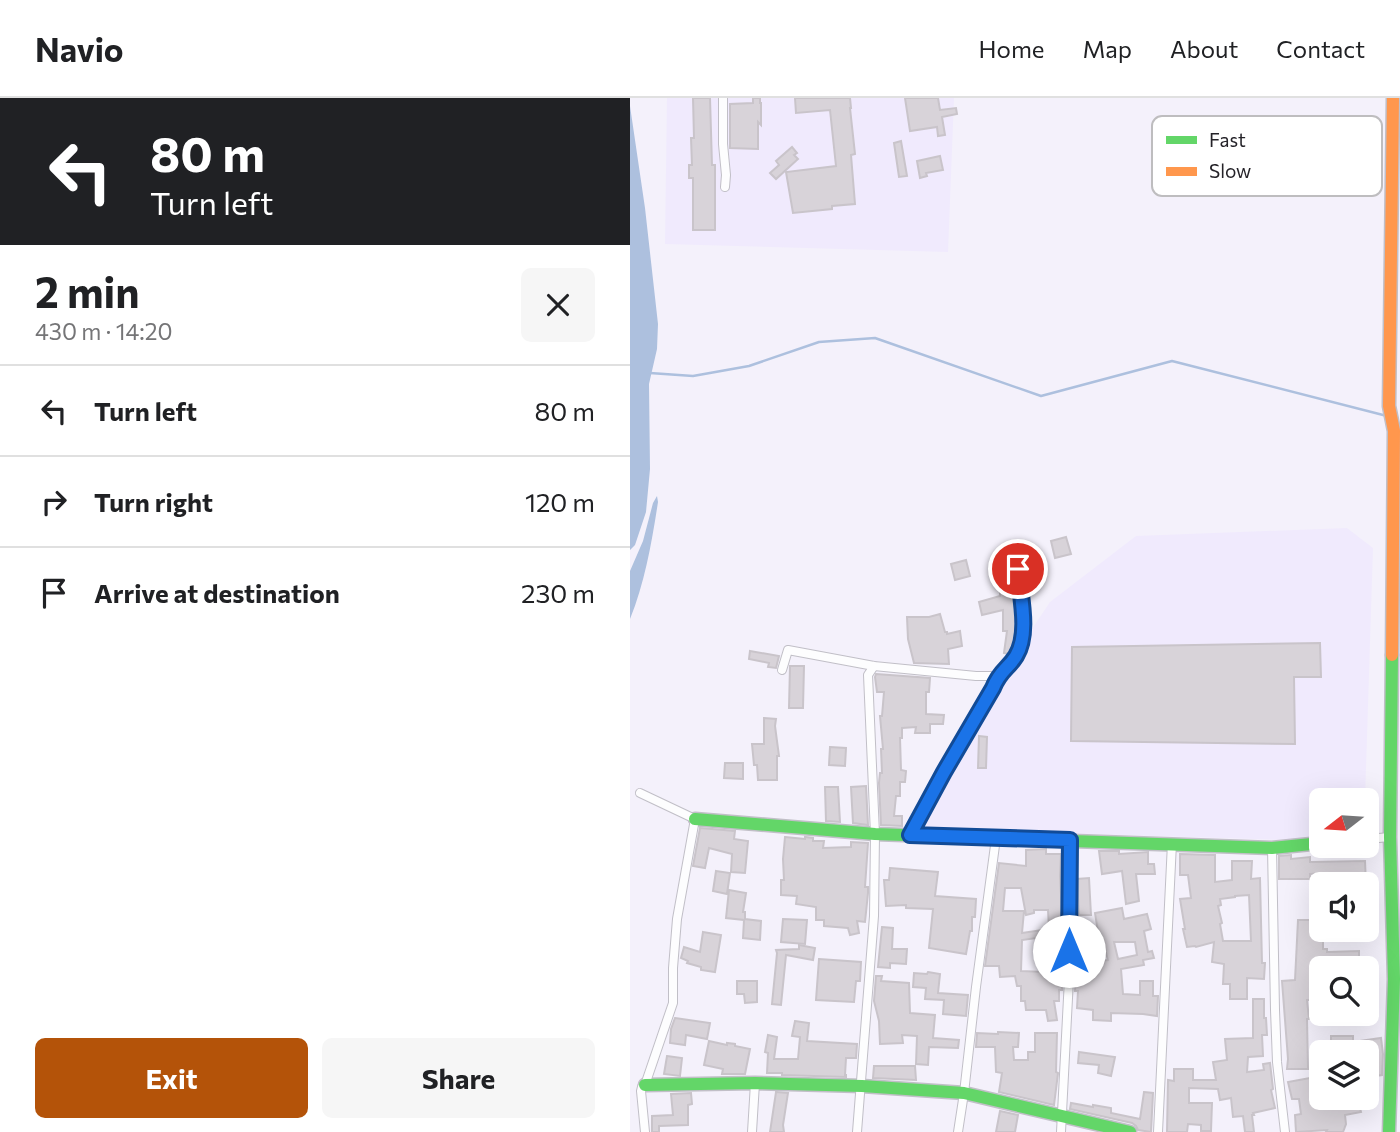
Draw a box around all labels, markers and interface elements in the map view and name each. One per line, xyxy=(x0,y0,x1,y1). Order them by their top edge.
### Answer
text: Navio xyxy=(35,28,124,69)
text: Home xyxy=(979,34,1045,63)
text: Map xyxy=(1083,34,1132,63)
text: About xyxy=(1170,34,1238,63)
text: Contact xyxy=(1276,34,1365,63)
legend xyxy=(1152,116,1382,196)
text: 80 m xyxy=(150,122,265,182)
icon: left xyxy=(35,126,126,217)
text: Fast xyxy=(1209,128,1246,151)
text: Slow xyxy=(1209,159,1251,182)
text: Turn left xyxy=(150,182,274,222)
text: 2 min xyxy=(35,265,140,317)
button: close xyxy=(521,268,595,342)
text: 430 m · 14:20 xyxy=(35,317,172,345)
icon: left xyxy=(35,392,73,430)
text: Turn left xyxy=(94,395,197,426)
text: 80 m xyxy=(535,395,595,426)
icon: right xyxy=(35,483,73,521)
text: Turn right xyxy=(94,486,213,517)
text: 120 m xyxy=(525,486,595,517)
pin xyxy=(988,539,1048,599)
icon: arrive xyxy=(999,550,1037,588)
icon: arrive xyxy=(35,574,73,612)
text: Arrive at destination xyxy=(94,577,340,608)
text: 230 m xyxy=(521,577,595,608)
north arrow xyxy=(1309,788,1379,858)
map controls xyxy=(1309,788,1379,1110)
button: sound xyxy=(1309,872,1379,942)
position arrow xyxy=(1032,914,1106,988)
button: search xyxy=(1309,956,1379,1026)
button: Exit xyxy=(35,1038,308,1118)
button: Share xyxy=(322,1038,595,1118)
button: layers xyxy=(1309,1040,1379,1110)

